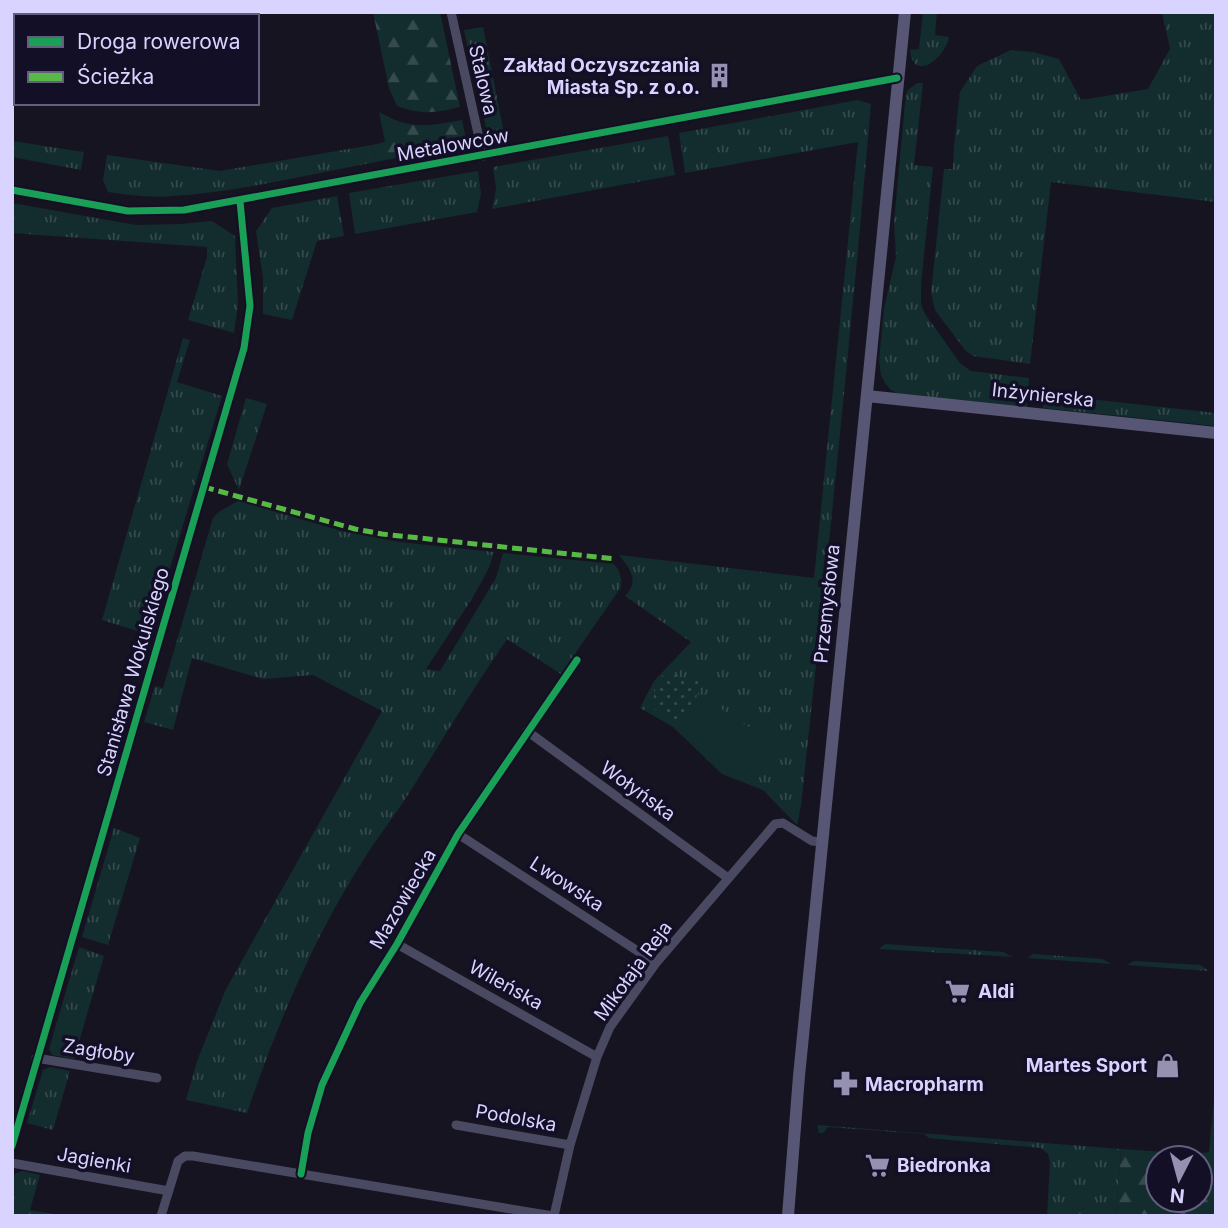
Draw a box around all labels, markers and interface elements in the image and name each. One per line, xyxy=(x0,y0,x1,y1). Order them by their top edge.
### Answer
legend xyxy=(14,14,259,105)
text: Droga rowerowa xyxy=(77,29,240,54)
street label: Stalowa xyxy=(464,43,502,117)
place label: Zakład Oczyszczania Miasta Sp. z o.o. xyxy=(503,54,700,99)
building icon: Zakład Oczyszczania Miasta Sp. z o.o. xyxy=(706,62,734,90)
text: Ścieżka xyxy=(77,63,154,89)
street label: Metalowców xyxy=(395,124,511,166)
street label: Inżynierska xyxy=(991,378,1095,412)
street label: Przemysłowa xyxy=(809,543,845,665)
street label: Stanisława Wokulskiego xyxy=(92,565,174,779)
street label: Wołyńska xyxy=(596,756,680,826)
street label: Mazowiecka xyxy=(365,845,441,953)
street label: Lwowska xyxy=(526,852,608,916)
street label: Mikołaja Reja xyxy=(589,917,677,1025)
street label: Wileńska xyxy=(465,955,547,1015)
supermarket icon: Aldi xyxy=(944,977,972,1005)
place label: Aldi xyxy=(978,980,1014,1003)
street label: Zagłoby xyxy=(62,1034,137,1068)
shop icon: Martes Sport xyxy=(1153,1051,1181,1079)
place label: Martes Sport xyxy=(1026,1054,1147,1077)
pharmacy icon: Macropharm xyxy=(831,1070,859,1098)
place label: Macropharm xyxy=(865,1073,984,1096)
street label: Podolska xyxy=(474,1100,558,1136)
street label: Jagienki xyxy=(55,1142,133,1178)
north arrow xyxy=(1144,1144,1214,1214)
supermarket icon: Biedronka xyxy=(863,1151,891,1179)
place label: Biedronka xyxy=(897,1154,991,1177)
text: N xyxy=(1169,1183,1186,1208)

